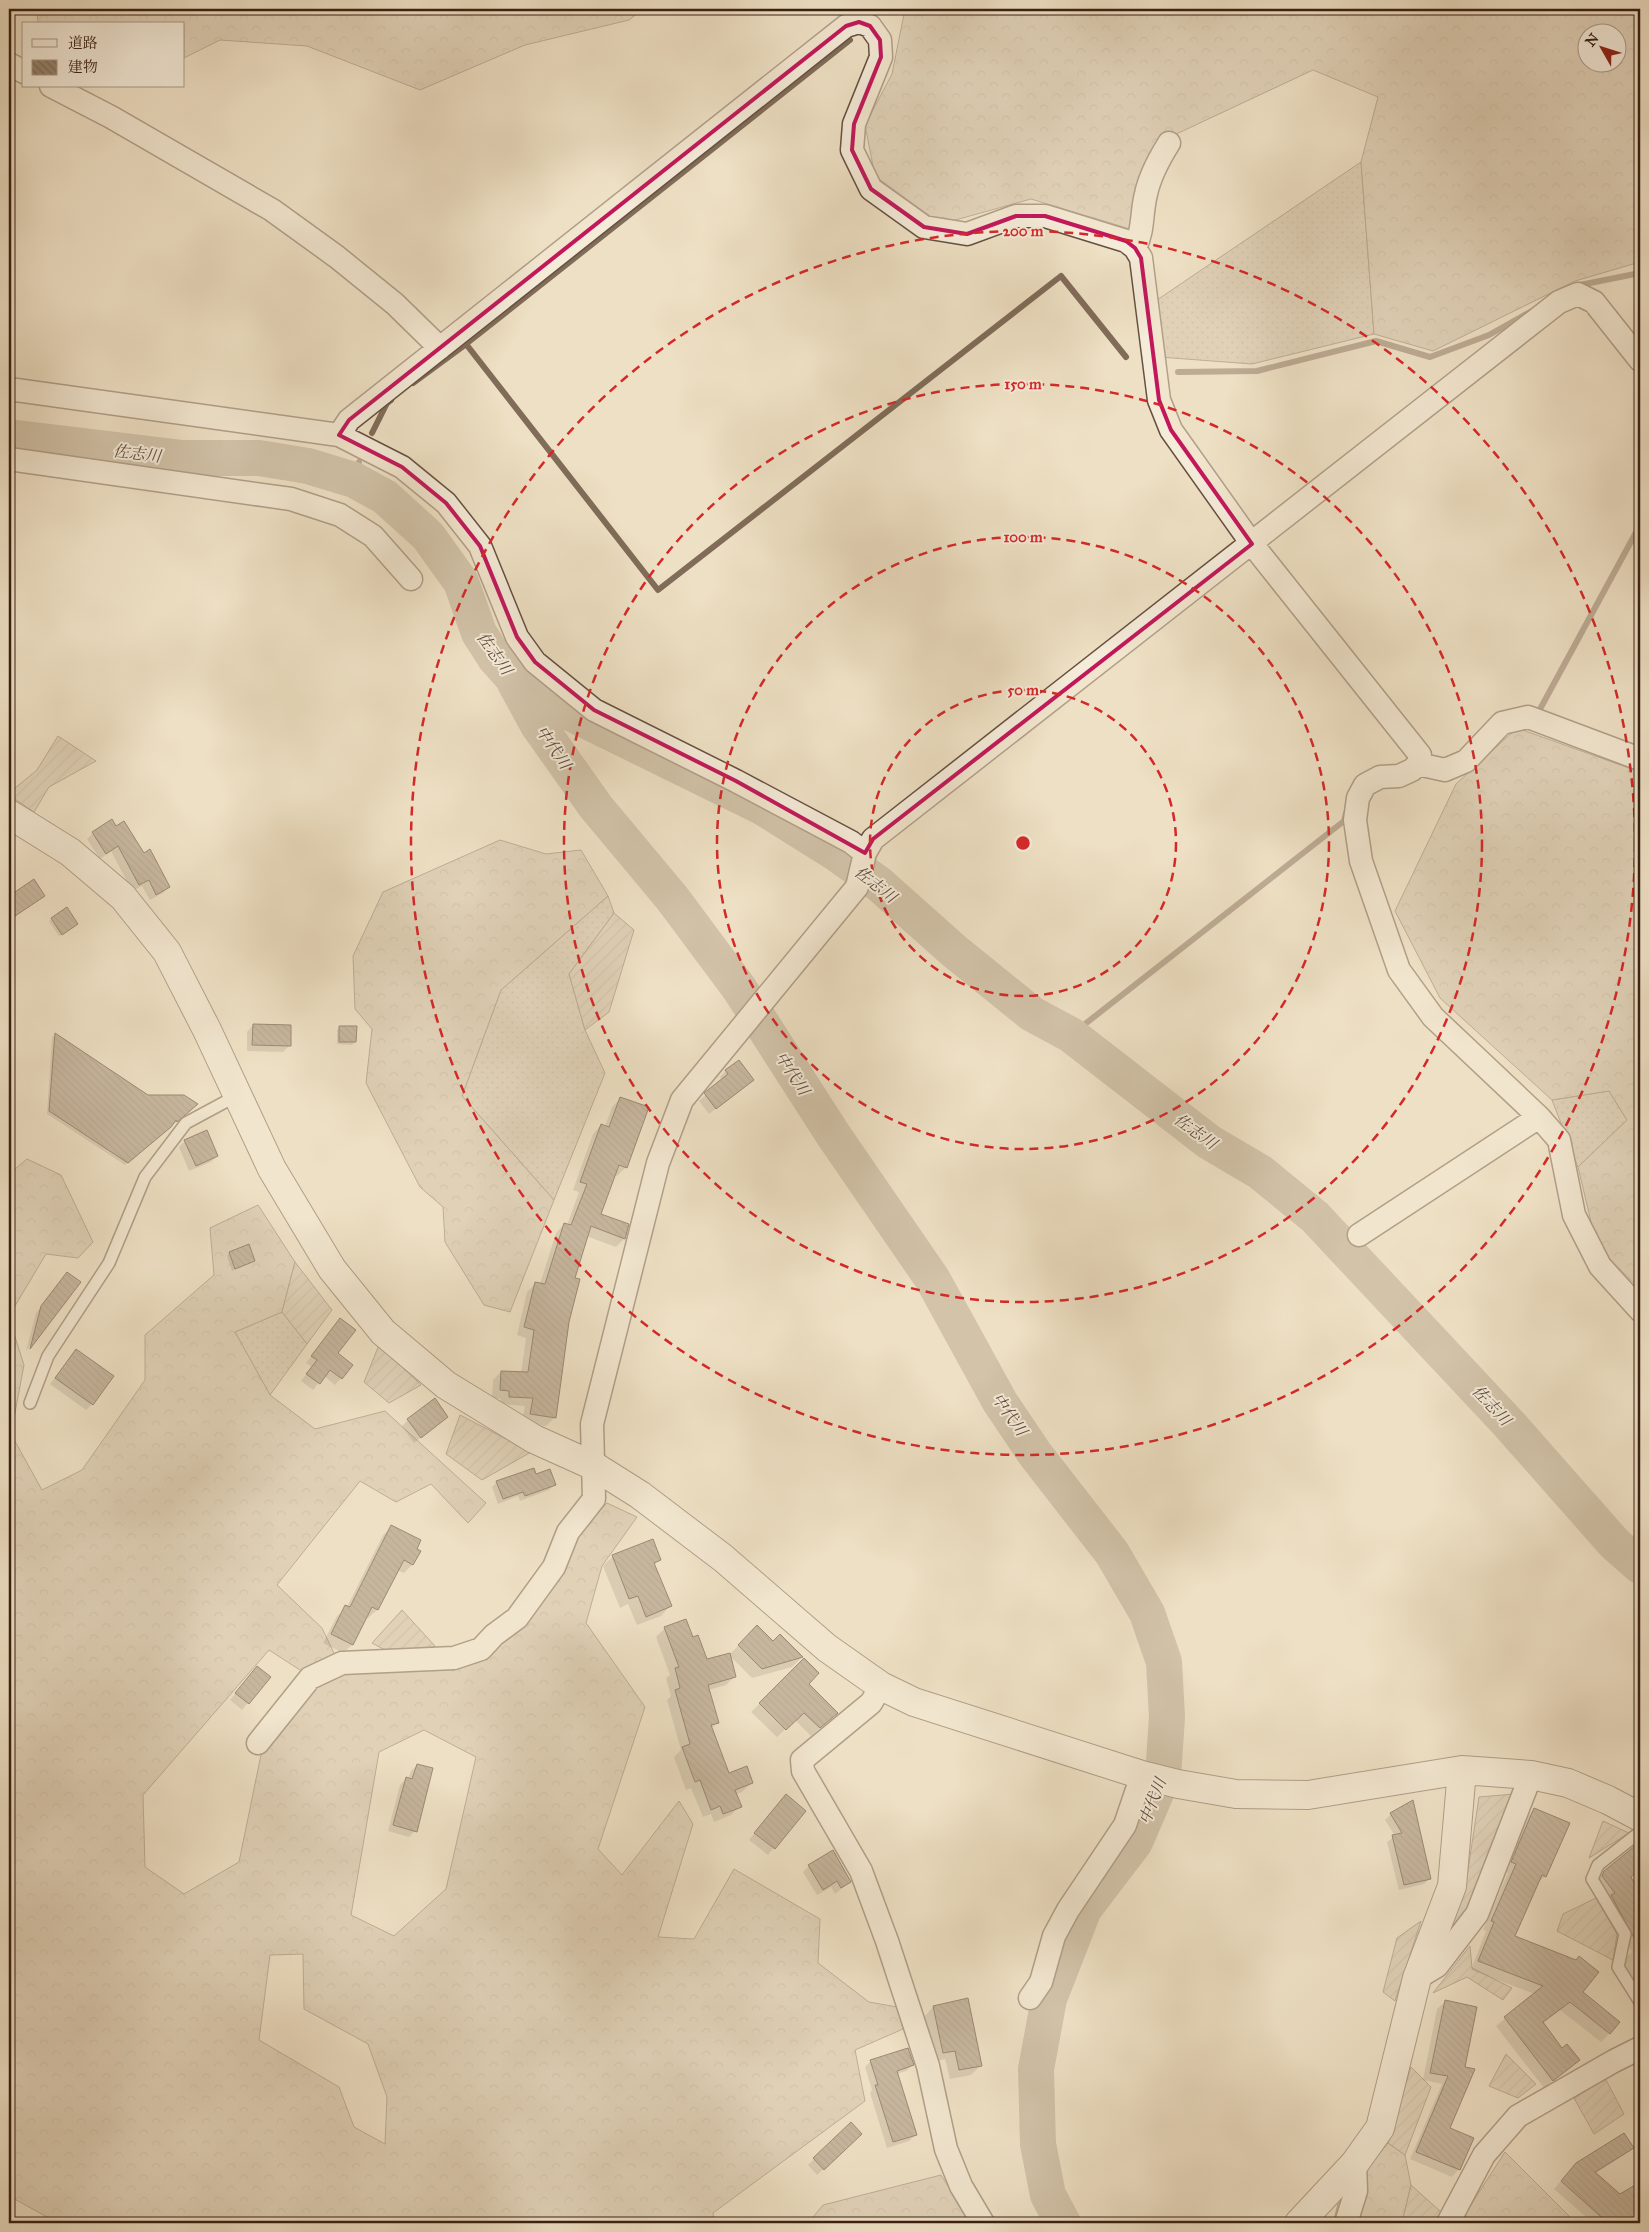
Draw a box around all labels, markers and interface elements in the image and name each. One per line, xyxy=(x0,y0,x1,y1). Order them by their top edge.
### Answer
legend xyxy=(22,22,185,88)
north arrow xyxy=(1576,22,1626,72)
text: N xyxy=(1582,30,1603,50)
text: 道路 xyxy=(68,34,98,52)
text: 建物 xyxy=(68,58,98,76)
text: 200 m xyxy=(1003,222,1044,240)
text: 150 m xyxy=(1004,375,1042,393)
water label: 佐志川 xyxy=(112,441,164,466)
text: 100 m xyxy=(1003,528,1043,546)
water label: 佐志川 xyxy=(473,628,517,680)
text: 50 m xyxy=(1007,681,1039,699)
water label: 中代川 xyxy=(532,722,576,774)
centre of rings xyxy=(1014,834,1032,852)
water label: 佐志川 xyxy=(851,862,902,908)
water label: 中代川 xyxy=(772,1048,815,1100)
water label: 佐志川 xyxy=(1171,1110,1222,1154)
water label: 佐志川 xyxy=(1468,1381,1516,1431)
water label: 中代川 xyxy=(988,1389,1032,1441)
water label: 中代川 xyxy=(1135,1774,1171,1827)

